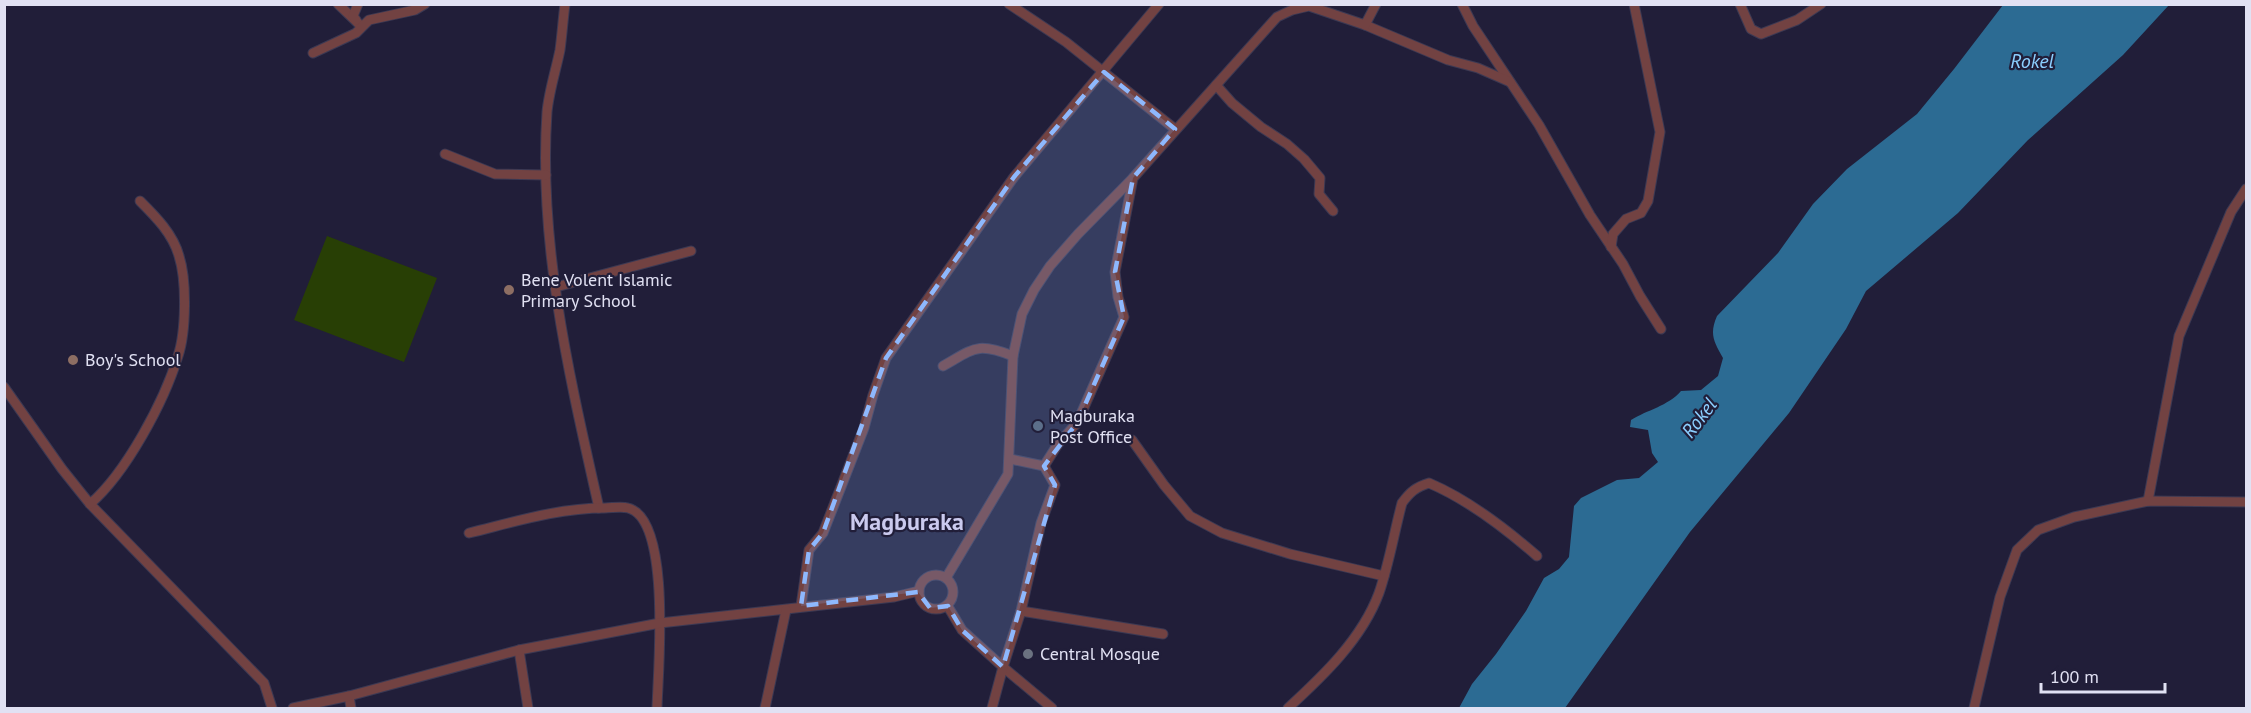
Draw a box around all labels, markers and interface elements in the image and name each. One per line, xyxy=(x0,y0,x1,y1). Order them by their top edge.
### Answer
water label: Rokel xyxy=(2010,48,2054,74)
place label: Bene Volent Islamic Primary School xyxy=(521,268,672,312)
marker: Bene Volent Islamic Primary School xyxy=(502,283,516,297)
place label: Boy's School xyxy=(85,348,181,371)
marker: Boy's School xyxy=(66,353,80,367)
water label: Rokel xyxy=(1675,392,1723,443)
place label: Magburaka Post Office xyxy=(1050,404,1135,448)
marker: Magburaka Post Office xyxy=(1031,419,1045,433)
district label: Magburaka xyxy=(850,506,964,537)
place label: Central Mosque xyxy=(1040,642,1160,665)
marker: Central Mosque xyxy=(1021,647,1035,661)
scale bar xyxy=(2041,656,2166,694)
text: 100 m xyxy=(2050,665,2099,688)

